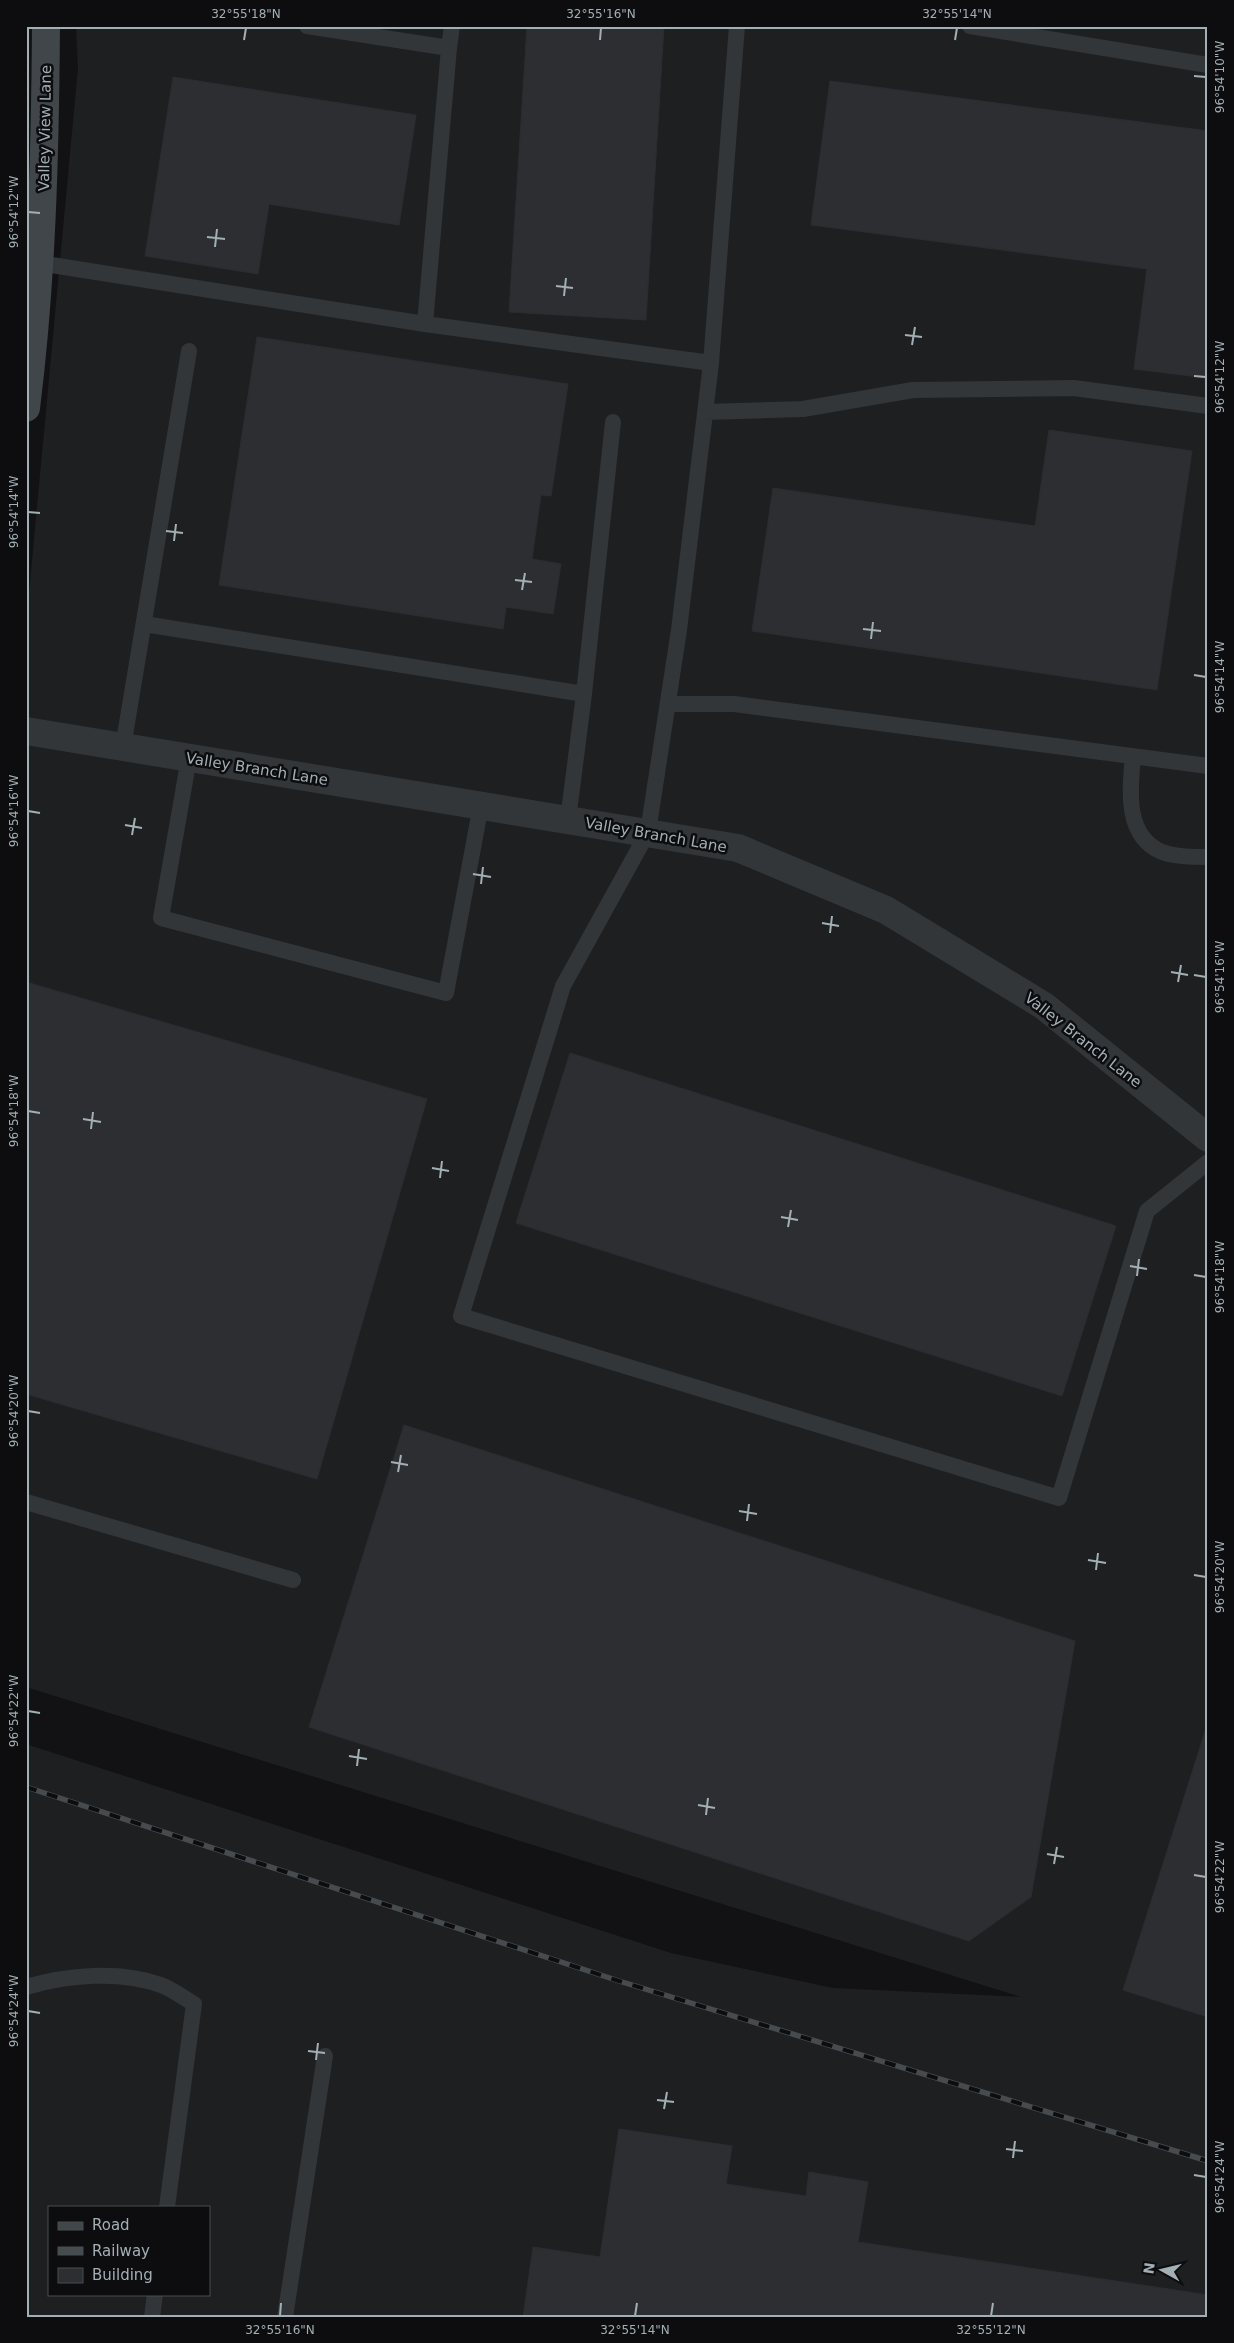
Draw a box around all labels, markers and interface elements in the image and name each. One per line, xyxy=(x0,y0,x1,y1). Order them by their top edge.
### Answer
text: 32°55'18"N xyxy=(211,7,281,21)
text: 32°55'16"N xyxy=(566,7,636,21)
text: 32°55'14"N xyxy=(922,7,992,21)
text: 96°54'10"W xyxy=(1213,41,1227,113)
street label: Valley View Lane xyxy=(35,65,55,191)
text: 96°54'12"W xyxy=(7,176,21,248)
text: 96°54'12"W xyxy=(1213,341,1227,413)
text: 96°54'14"W xyxy=(7,476,21,548)
text: 96°54'14"W xyxy=(1213,641,1227,713)
street label: Valley Branch Lane xyxy=(185,749,329,789)
text: 96°54'16"W xyxy=(7,775,21,847)
street label: Valley Branch Lane xyxy=(584,814,728,856)
text: 96°54'16"W xyxy=(1213,941,1227,1013)
street label: Valley Branch Lane xyxy=(1021,989,1145,1091)
text: 96°54'18"W xyxy=(7,1075,21,1147)
text: 96°54'18"W xyxy=(1213,1241,1227,1313)
text: 96°54'20"W xyxy=(7,1375,21,1447)
text: 96°54'20"W xyxy=(1213,1541,1227,1613)
text: 96°54'22"W xyxy=(7,1675,21,1747)
text: 96°54'22"W xyxy=(1213,1841,1227,1913)
text: 96°54'24"W xyxy=(7,1975,21,2047)
text: 96°54'24"W xyxy=(1213,2141,1227,2213)
legend xyxy=(48,2206,210,2296)
text: Road xyxy=(92,2216,130,2234)
text: Railway xyxy=(92,2242,150,2260)
north arrow xyxy=(1136,2246,1186,2296)
text: N xyxy=(1140,2261,1158,2275)
text: Building xyxy=(92,2266,153,2284)
text: 32°55'16"N xyxy=(245,2323,315,2337)
text: 32°55'14"N xyxy=(600,2323,670,2337)
text: 32°55'12"N xyxy=(956,2323,1026,2337)

